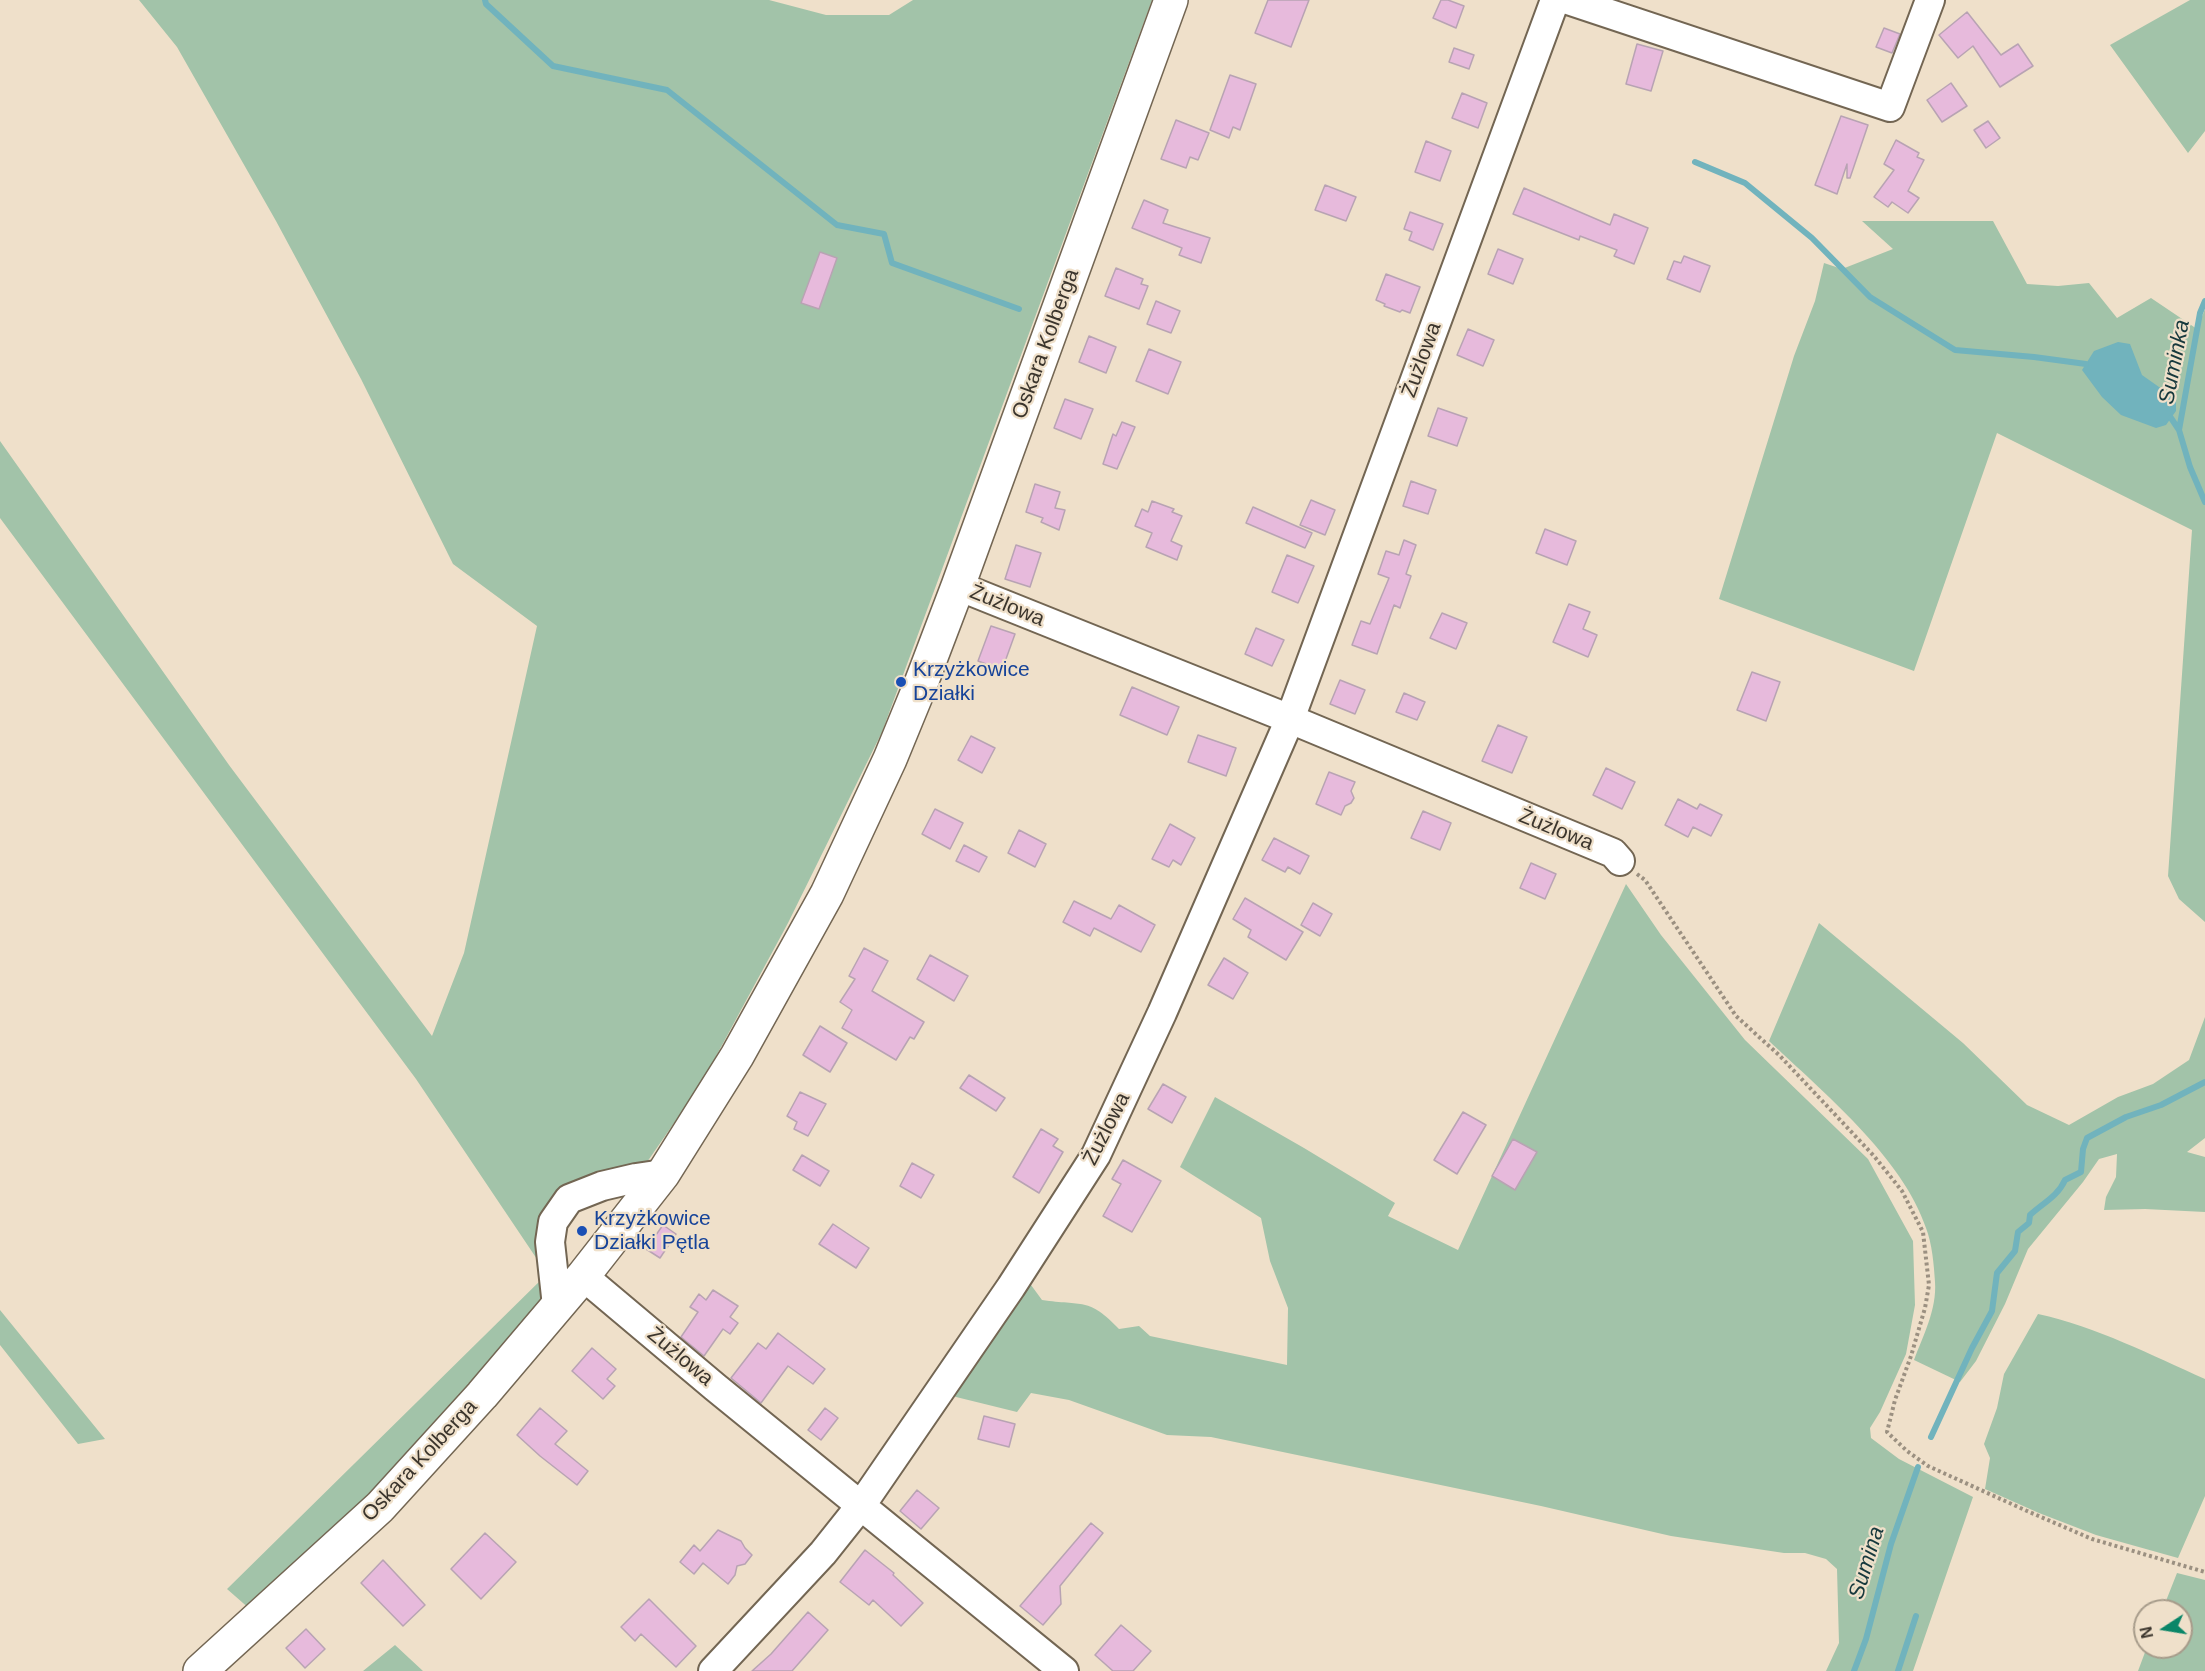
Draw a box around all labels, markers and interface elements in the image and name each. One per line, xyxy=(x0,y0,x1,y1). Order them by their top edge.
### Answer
street label: Oskara Kolberga xyxy=(1007,266,1085,422)
water label: Suminka xyxy=(2154,317,2196,407)
street label: Żużlowa xyxy=(1397,319,1447,401)
street label: Żużlowa xyxy=(966,580,1048,632)
place label: Krzyżkowice Działki xyxy=(913,657,1030,707)
marker: Krzyżkowice Działki xyxy=(894,675,908,689)
street label: Żużlowa xyxy=(1515,804,1597,856)
street label: Żużlowa xyxy=(1078,1088,1136,1170)
place label: Krzyżkowice Działki Pętla xyxy=(594,1206,711,1256)
marker: Krzyżkowice Działki Pętla xyxy=(575,1224,589,1238)
street label: Żużlowa xyxy=(642,1322,718,1392)
street label: Oskara Kolberga xyxy=(357,1395,483,1527)
water label: Sumina xyxy=(1843,1523,1891,1603)
north arrow xyxy=(2133,1599,2193,1659)
text: N xyxy=(2137,1625,2156,1640)

